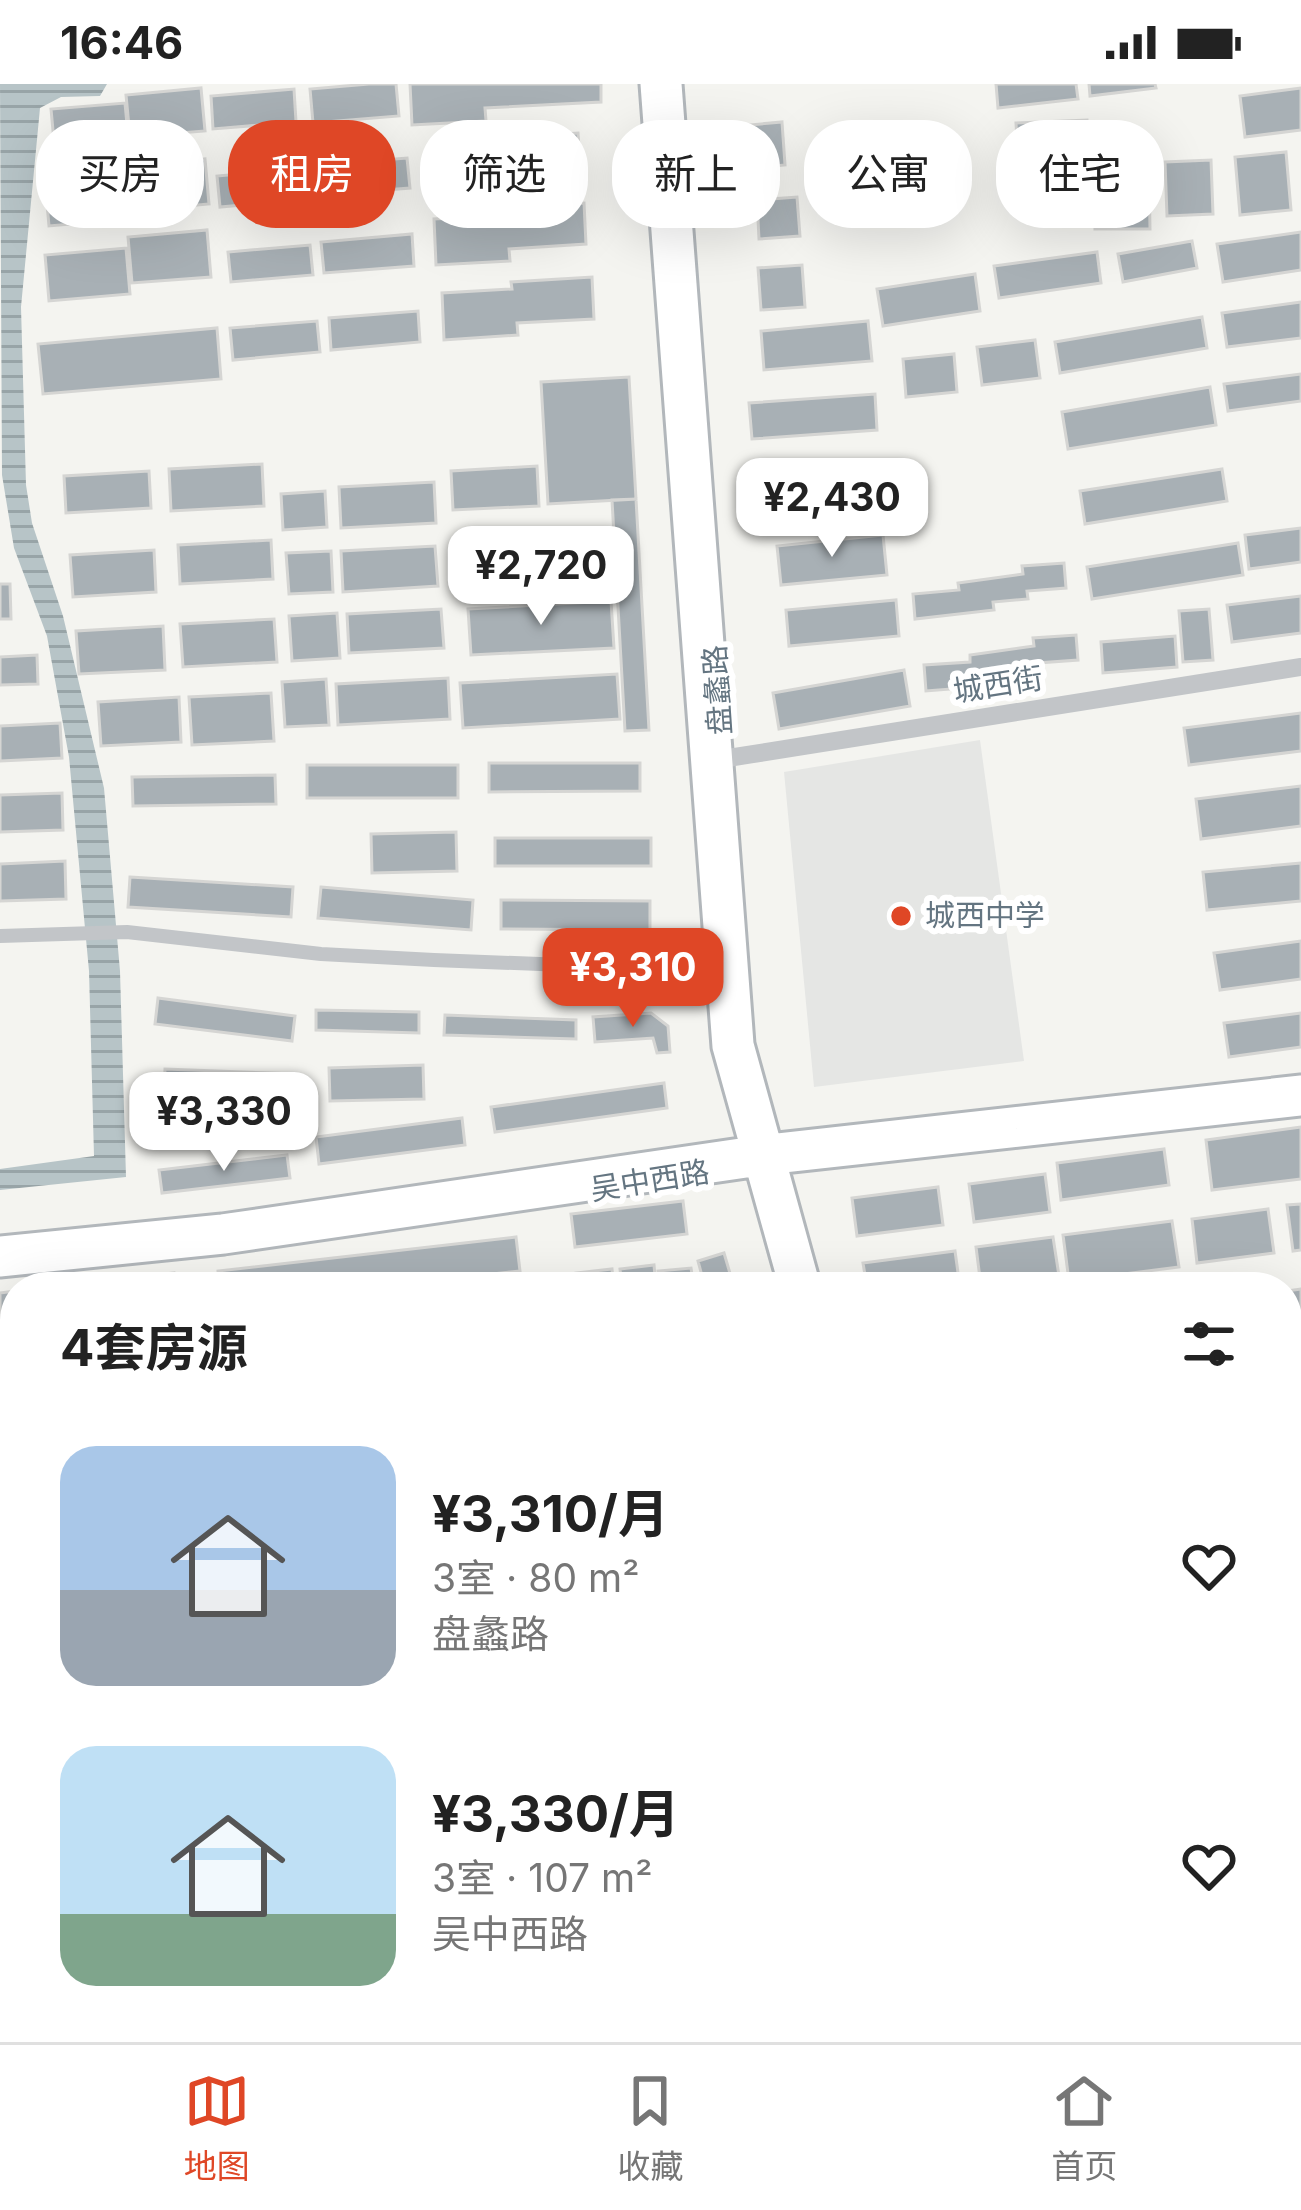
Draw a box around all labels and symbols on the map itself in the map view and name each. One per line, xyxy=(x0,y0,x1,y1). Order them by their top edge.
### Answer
pin: ¥2,430 xyxy=(734,458,930,560)
pin: ¥2,720 xyxy=(443,526,639,628)
street label: 盘蠡路 xyxy=(696,644,738,736)
street label: 城西街 xyxy=(951,659,1045,709)
place label: 城西中学 xyxy=(925,897,1045,933)
marker: 城西中学 xyxy=(888,903,914,929)
pin: ¥3,310 xyxy=(535,928,731,1030)
pin: ¥3,330 xyxy=(126,1072,322,1174)
street label: 吴中西路 xyxy=(588,1153,712,1207)

